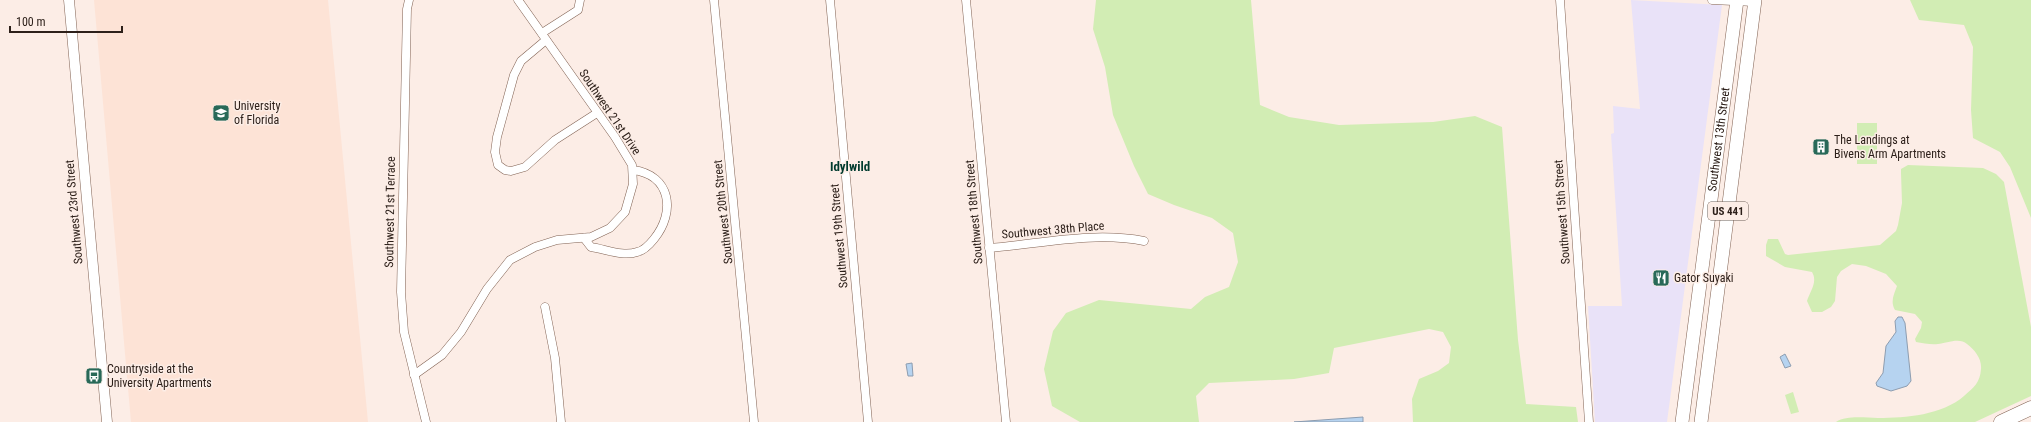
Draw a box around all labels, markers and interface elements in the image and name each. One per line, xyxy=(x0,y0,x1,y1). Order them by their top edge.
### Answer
scale bar xyxy=(10,8,122,34)
text: 100 m xyxy=(16,15,46,29)
street label: Southwest 21st Drive xyxy=(576,67,644,158)
street label: Southwest 13th Street xyxy=(1705,86,1733,192)
place label: University of Florida xyxy=(234,99,280,127)
school or university icon: University of Florida xyxy=(211,103,231,123)
place label: The Landings at Bivens Arm Apartments xyxy=(1834,133,1946,161)
building icon: The Landings at Bivens Arm Apartments xyxy=(1811,137,1831,157)
street label: Southwest 21st Terrace xyxy=(382,156,398,268)
street label: Southwest 23rd Street xyxy=(62,159,86,265)
street label: Southwest 20th Street xyxy=(711,159,735,265)
district label: Idylwild xyxy=(830,159,870,174)
street label: Southwest 18th Street xyxy=(962,159,986,265)
street label: Southwest 15th Street xyxy=(1551,159,1573,265)
street label: Southwest 19th Street xyxy=(827,183,851,289)
road number: US 441 xyxy=(1708,202,1748,220)
street label: Southwest 38th Place xyxy=(1001,219,1105,241)
restaurant icon: Gator Suyaki xyxy=(1651,268,1671,288)
place label: Gator Suyaki xyxy=(1674,271,1734,285)
place label: Countryside at the University Apartments xyxy=(107,362,212,390)
bus stop icon: Countryside at the University Apartments xyxy=(84,366,104,386)

